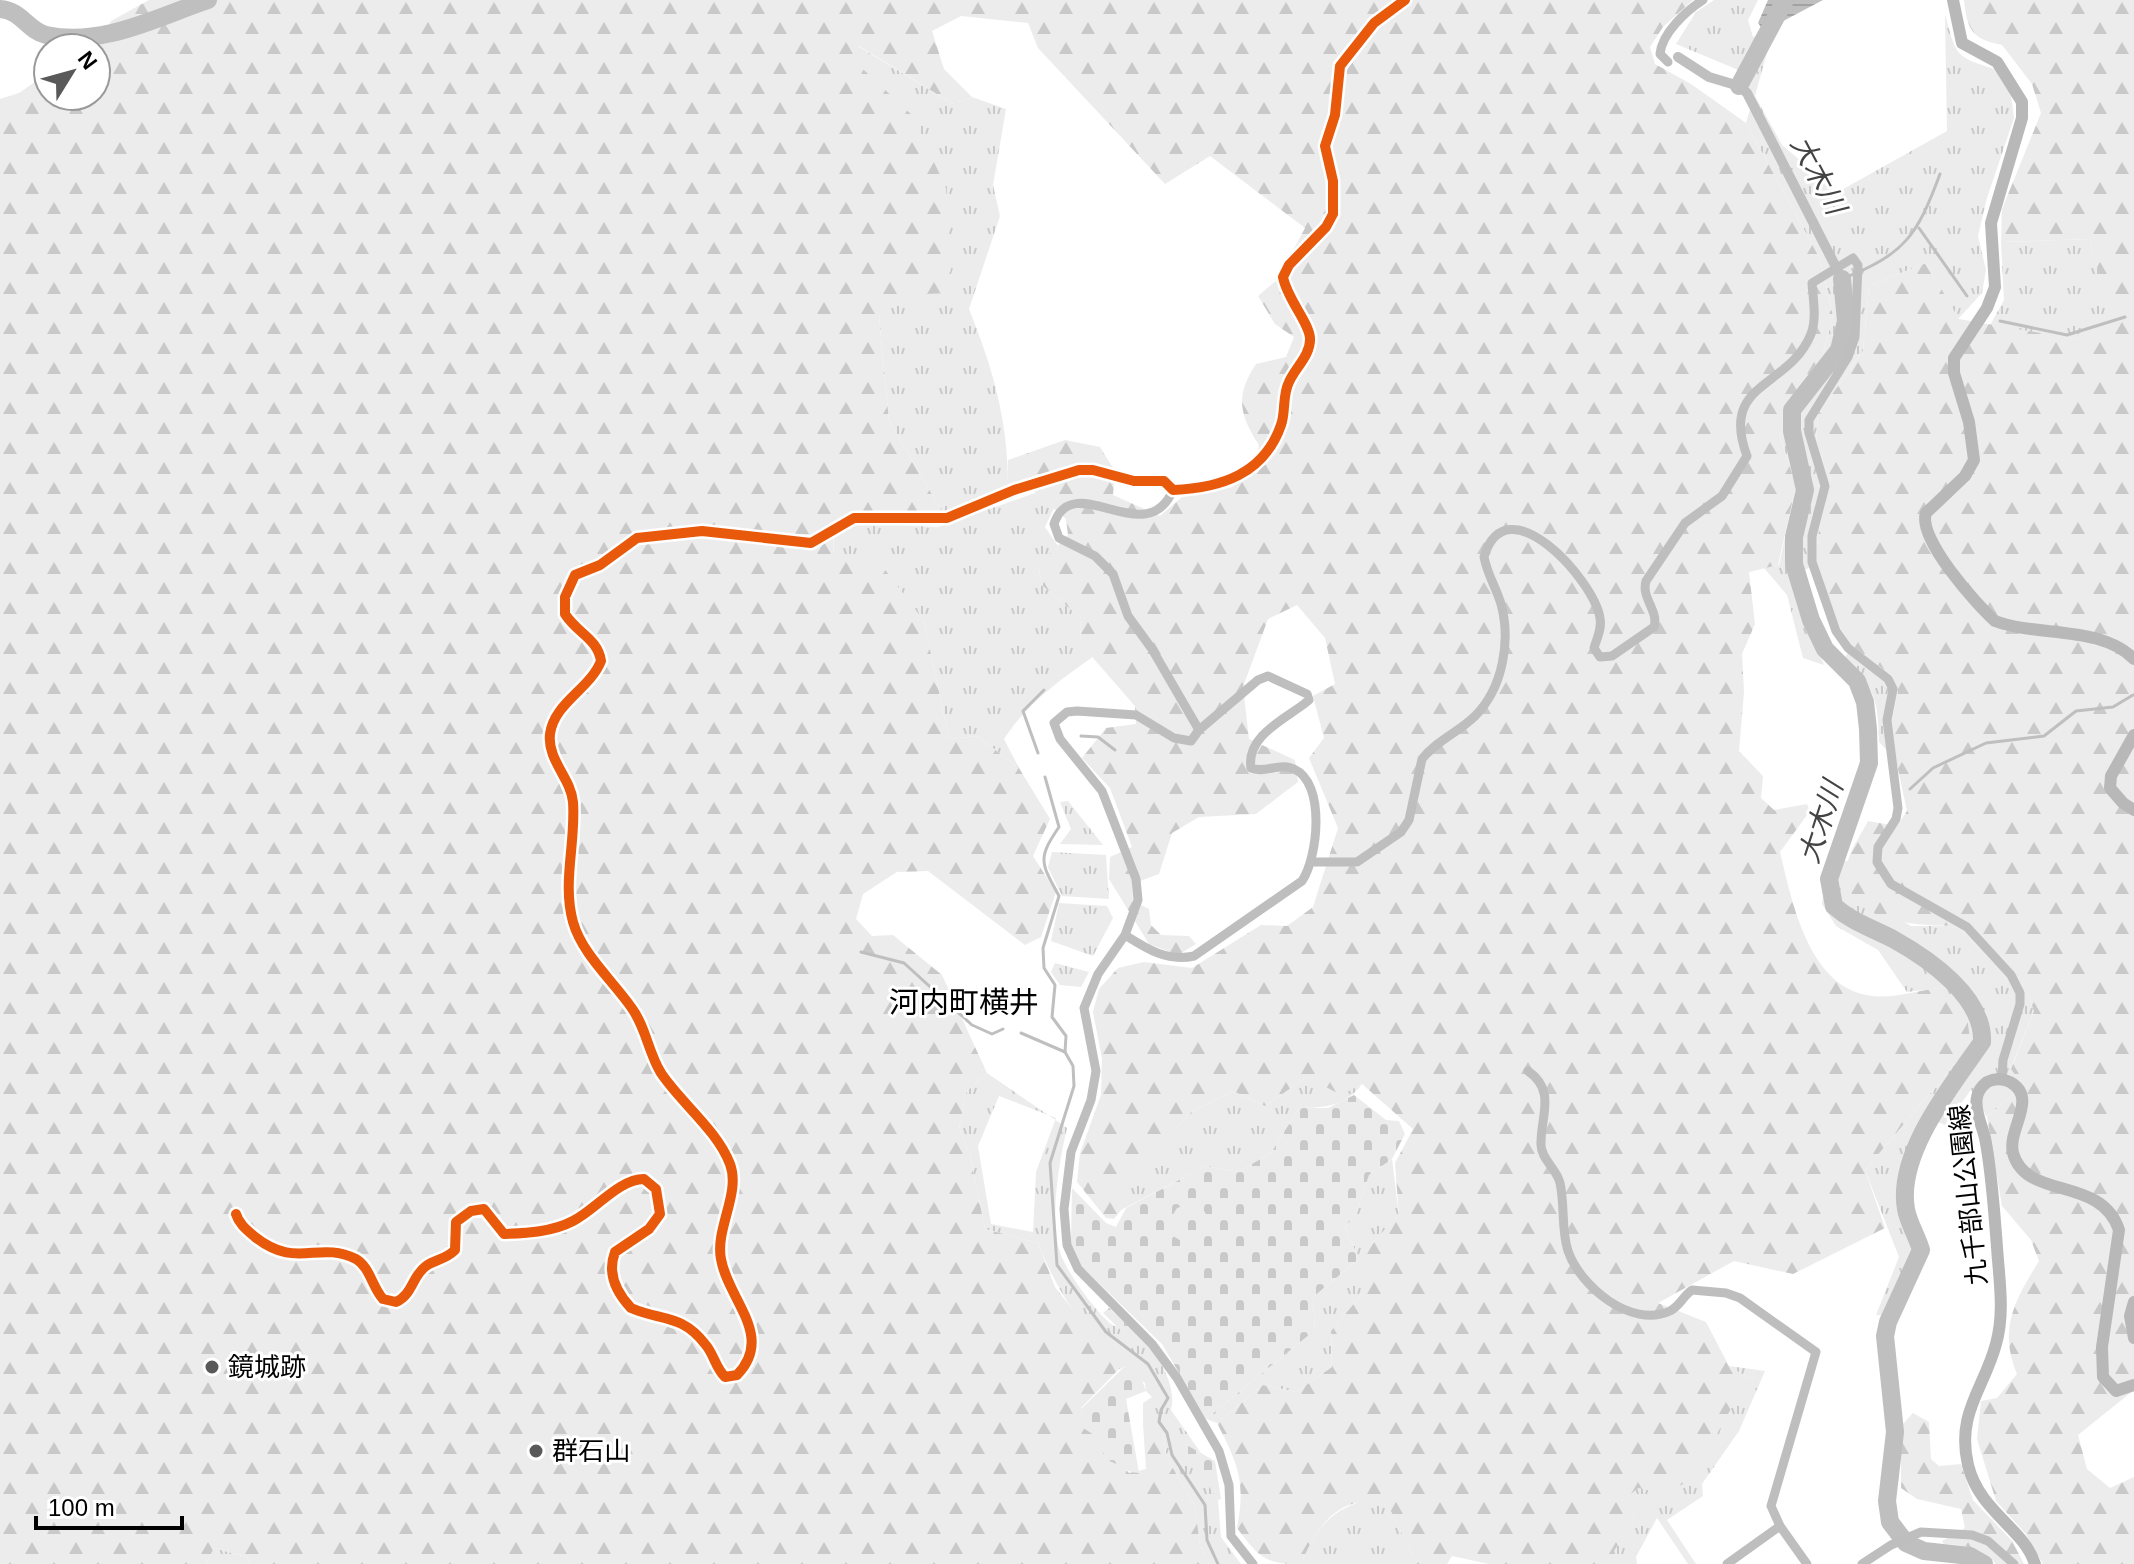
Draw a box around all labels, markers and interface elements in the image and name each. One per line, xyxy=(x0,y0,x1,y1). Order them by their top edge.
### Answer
north arrow xyxy=(32,32,112,112)
text: N xyxy=(73,46,102,74)
water label: 大木川 xyxy=(1785,131,1853,222)
water label: 大木川 xyxy=(1793,774,1850,867)
district label: 河内町横井 xyxy=(889,986,1039,1019)
street label: 九千部山公園線 xyxy=(1944,1103,1992,1287)
place label: 鏡城跡 xyxy=(228,1352,306,1382)
marker: 鏡城跡 xyxy=(203,1358,221,1376)
place label: 群石山 xyxy=(552,1436,630,1466)
marker: 群石山 xyxy=(527,1442,545,1460)
scale bar xyxy=(36,1480,182,1530)
text: 100 m xyxy=(48,1494,115,1521)

